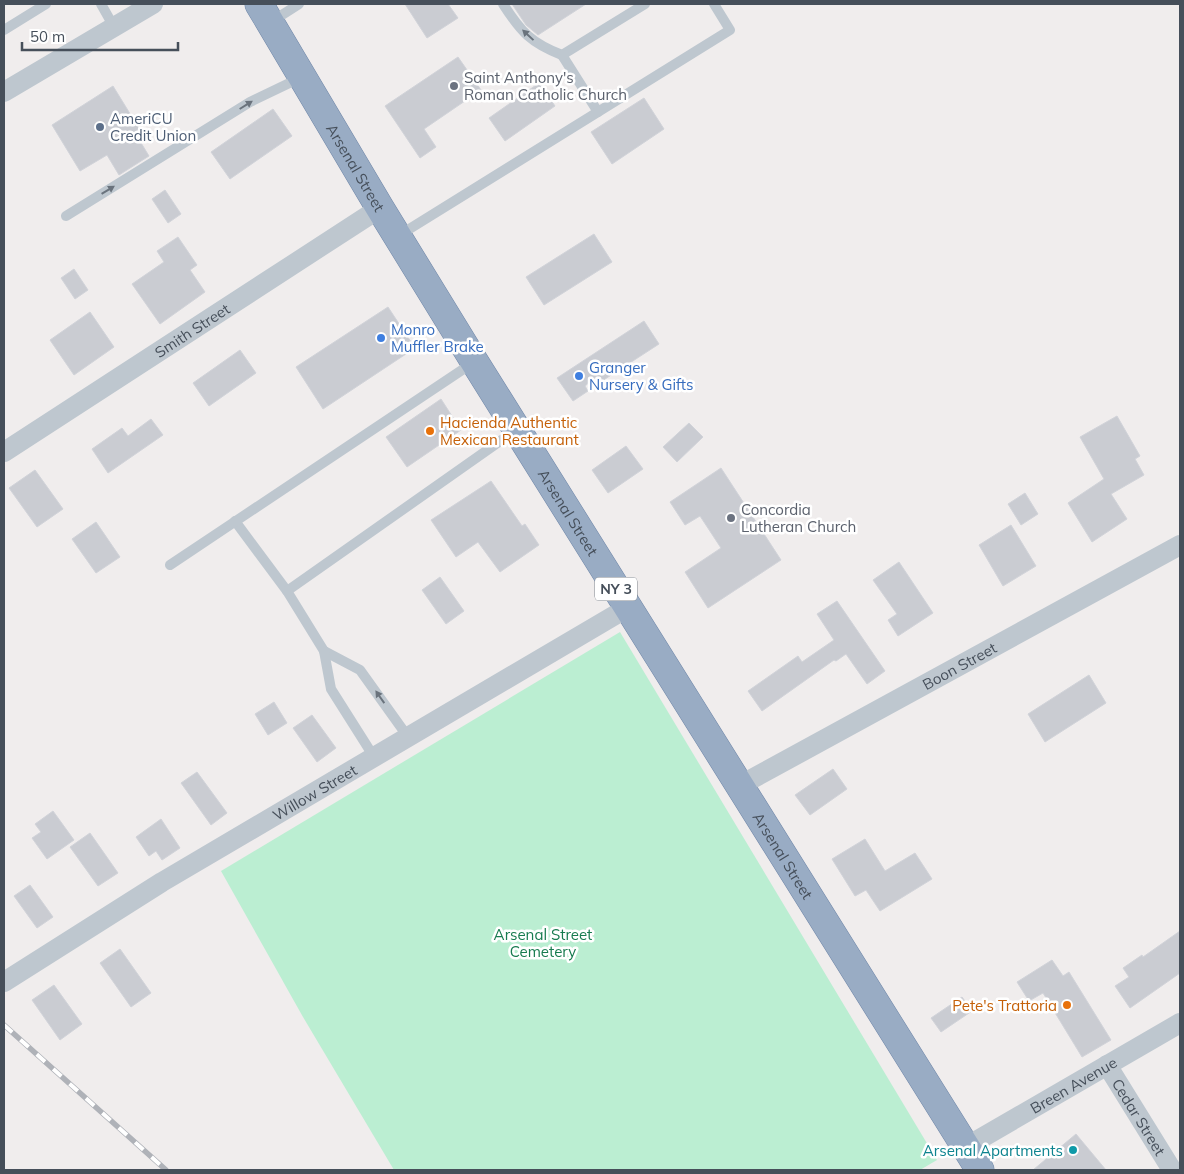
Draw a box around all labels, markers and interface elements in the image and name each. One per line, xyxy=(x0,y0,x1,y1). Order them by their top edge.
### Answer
scale bar xyxy=(22,20,179,52)
text: 50 m xyxy=(30,27,65,46)
one-way arrow xyxy=(522,29,534,41)
place label: Saint Anthony's Roman Catholic Church xyxy=(464,68,627,104)
marker: Saint Anthony's Roman Catholic Church xyxy=(448,80,460,92)
one-way arrow xyxy=(239,101,253,110)
place label: AmeriCU Credit Union xyxy=(110,109,196,145)
street label: Arsenal Street xyxy=(323,120,389,215)
marker: AmeriCU Credit Union xyxy=(94,121,106,133)
one-way arrow xyxy=(101,186,114,195)
street label: Smith Street xyxy=(151,299,233,361)
place label: Monro Muffler Brake xyxy=(391,320,484,356)
marker: Monro Muffler Brake xyxy=(375,332,387,344)
place label: Granger Nursery & Gifts xyxy=(589,358,694,394)
marker: Granger Nursery & Gifts xyxy=(573,370,585,382)
place label: Hacienda Authentic Mexican Restaurant xyxy=(440,413,579,449)
marker: Hacienda Authentic Mexican Restaurant xyxy=(424,425,436,437)
street label: Arsenal Street xyxy=(534,465,603,559)
place label: Concordia Lutheran Church xyxy=(741,500,856,536)
marker: Concordia Lutheran Church xyxy=(725,512,737,524)
road number: NY 3 xyxy=(595,578,637,600)
street label: Boon Street xyxy=(919,638,1000,694)
one-way arrow xyxy=(375,691,385,704)
street label: Willow Street xyxy=(269,760,360,824)
street label: Arsenal Street xyxy=(749,809,818,902)
park label: Arsenal Street Cemetery xyxy=(494,925,592,961)
place label: Pete's Trattoria xyxy=(952,996,1057,1015)
marker: Pete's Trattoria xyxy=(1061,999,1073,1011)
street label: Breen Avenue xyxy=(1027,1052,1120,1117)
street label: Cedar Street xyxy=(1108,1075,1170,1159)
place label: Arsenal Apartments xyxy=(923,1141,1063,1160)
marker: Arsenal Apartments xyxy=(1067,1144,1079,1156)

